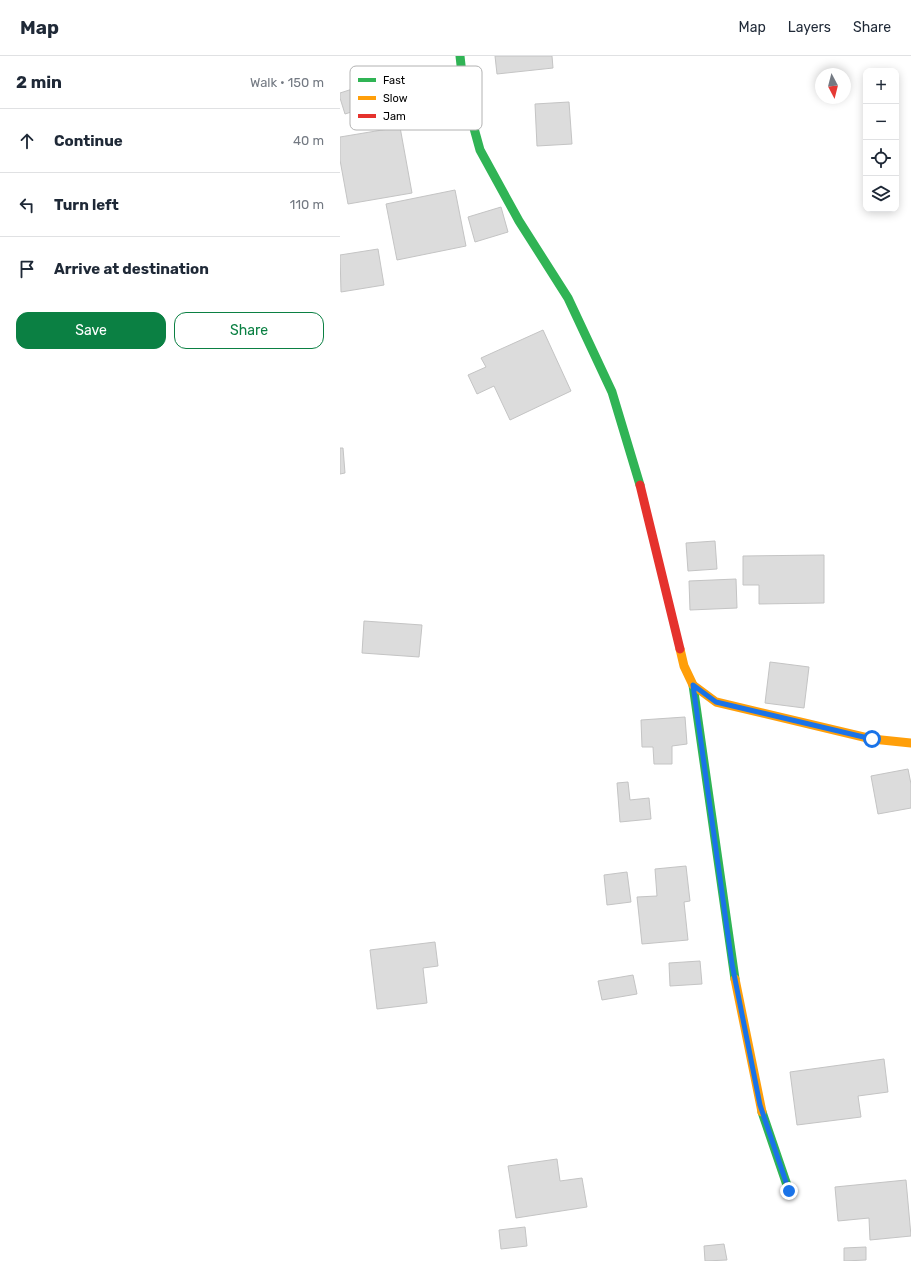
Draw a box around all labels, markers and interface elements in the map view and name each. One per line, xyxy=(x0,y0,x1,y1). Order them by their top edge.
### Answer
text: Map xyxy=(20,16,59,39)
text: Map xyxy=(739,19,766,36)
text: Layers xyxy=(788,19,831,36)
text: Share xyxy=(853,19,891,36)
legend xyxy=(350,66,482,130)
north arrow xyxy=(815,68,851,104)
map controls xyxy=(863,68,899,212)
button: + xyxy=(863,68,899,104)
text: 2 min xyxy=(16,72,62,92)
text: Fast xyxy=(383,74,406,87)
text: Walk · 150 m xyxy=(250,75,324,90)
text: Slow xyxy=(383,92,408,105)
button: − xyxy=(863,104,899,140)
text: Jam xyxy=(383,110,406,123)
icon: ahead xyxy=(16,130,38,152)
text: Continue xyxy=(54,132,123,150)
text: 40 m xyxy=(293,133,324,148)
button: locate xyxy=(863,140,899,176)
button: layers xyxy=(863,176,899,212)
icon: left xyxy=(16,194,38,216)
text: Turn left xyxy=(54,196,119,214)
text: 110 m xyxy=(290,197,324,212)
icon: arrive xyxy=(16,258,38,280)
text: Arrive at destination xyxy=(54,260,209,278)
button: Save xyxy=(16,312,166,349)
button: Share xyxy=(174,312,324,349)
route start xyxy=(863,730,881,748)
route end xyxy=(780,1182,798,1200)

